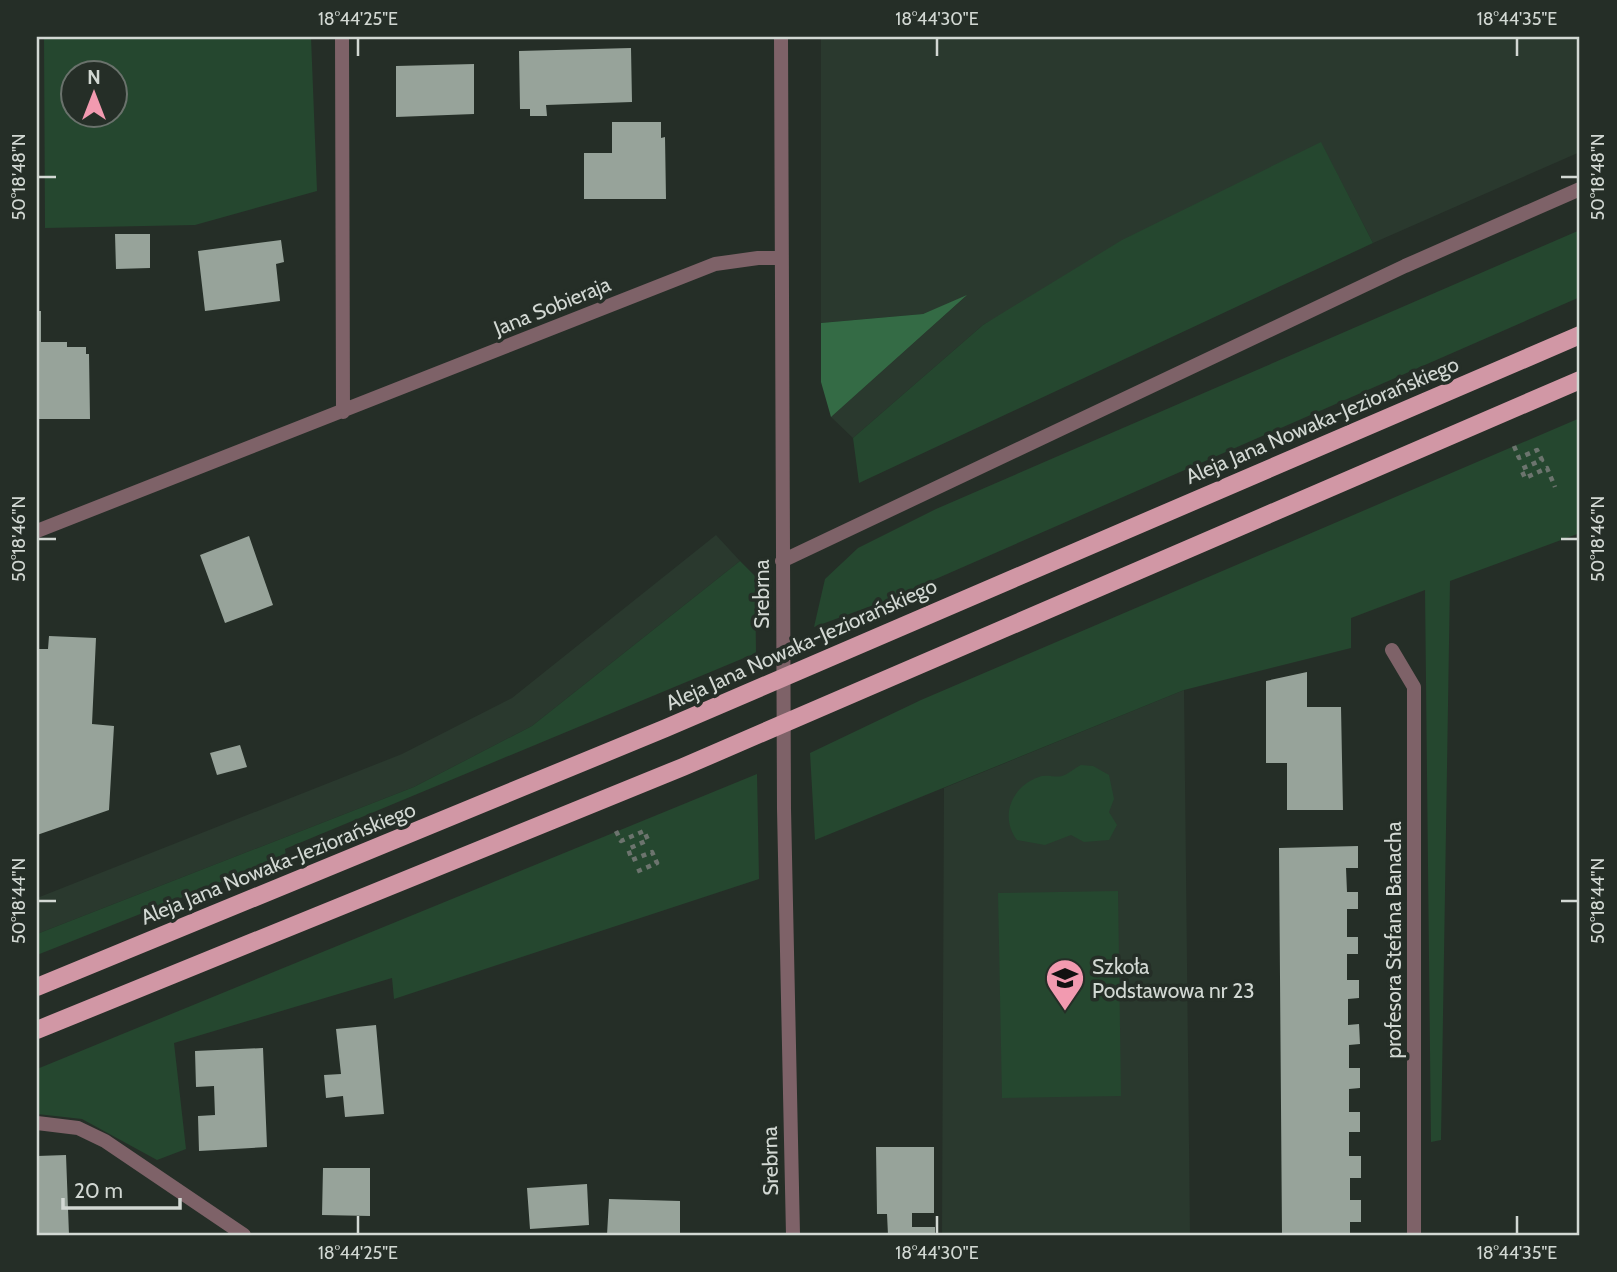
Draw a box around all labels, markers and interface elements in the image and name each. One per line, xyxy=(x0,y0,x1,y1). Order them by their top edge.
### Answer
text: 18°44'25"E xyxy=(318,8,398,30)
text: 18°44'30"E xyxy=(895,8,979,30)
text: 18°44'35"E xyxy=(1477,8,1557,30)
north arrow xyxy=(60,60,130,130)
text: N xyxy=(87,66,101,89)
text: 50°18'48"N xyxy=(8,134,30,220)
text: 50°18'48"N xyxy=(1587,134,1609,220)
street label: Jana Sobieraja xyxy=(489,271,614,342)
street label: Aleja Jana Nowaka-Jeziorańskiego xyxy=(1182,351,1463,490)
text: 50°18'46"N xyxy=(8,496,30,582)
text: 50°18'46"N xyxy=(1587,496,1609,582)
street label: Srebrna xyxy=(749,559,774,629)
street label: Aleja Jana Nowaka-Jeziorańskiego xyxy=(662,573,941,716)
street label: Aleja Jana Nowaka-Jeziorańskiego xyxy=(137,796,419,931)
street label: profesora Stefana Banacha xyxy=(1381,821,1406,1059)
text: 50°18'44"N xyxy=(8,858,30,944)
text: 50°18'44"N xyxy=(1587,858,1609,944)
place label: Szkoła Podstawowa nr 23 xyxy=(1092,954,1255,1003)
school or university icon: Szkoła Podstawowa nr 23 xyxy=(1044,957,1086,1012)
street label: Srebrna xyxy=(757,1126,783,1196)
scale bar xyxy=(63,1167,180,1211)
text: 20 m xyxy=(74,1178,123,1203)
text: 18°44'25"E xyxy=(318,1242,398,1264)
text: 18°44'30"E xyxy=(895,1242,979,1264)
text: 18°44'35"E xyxy=(1477,1242,1557,1264)

